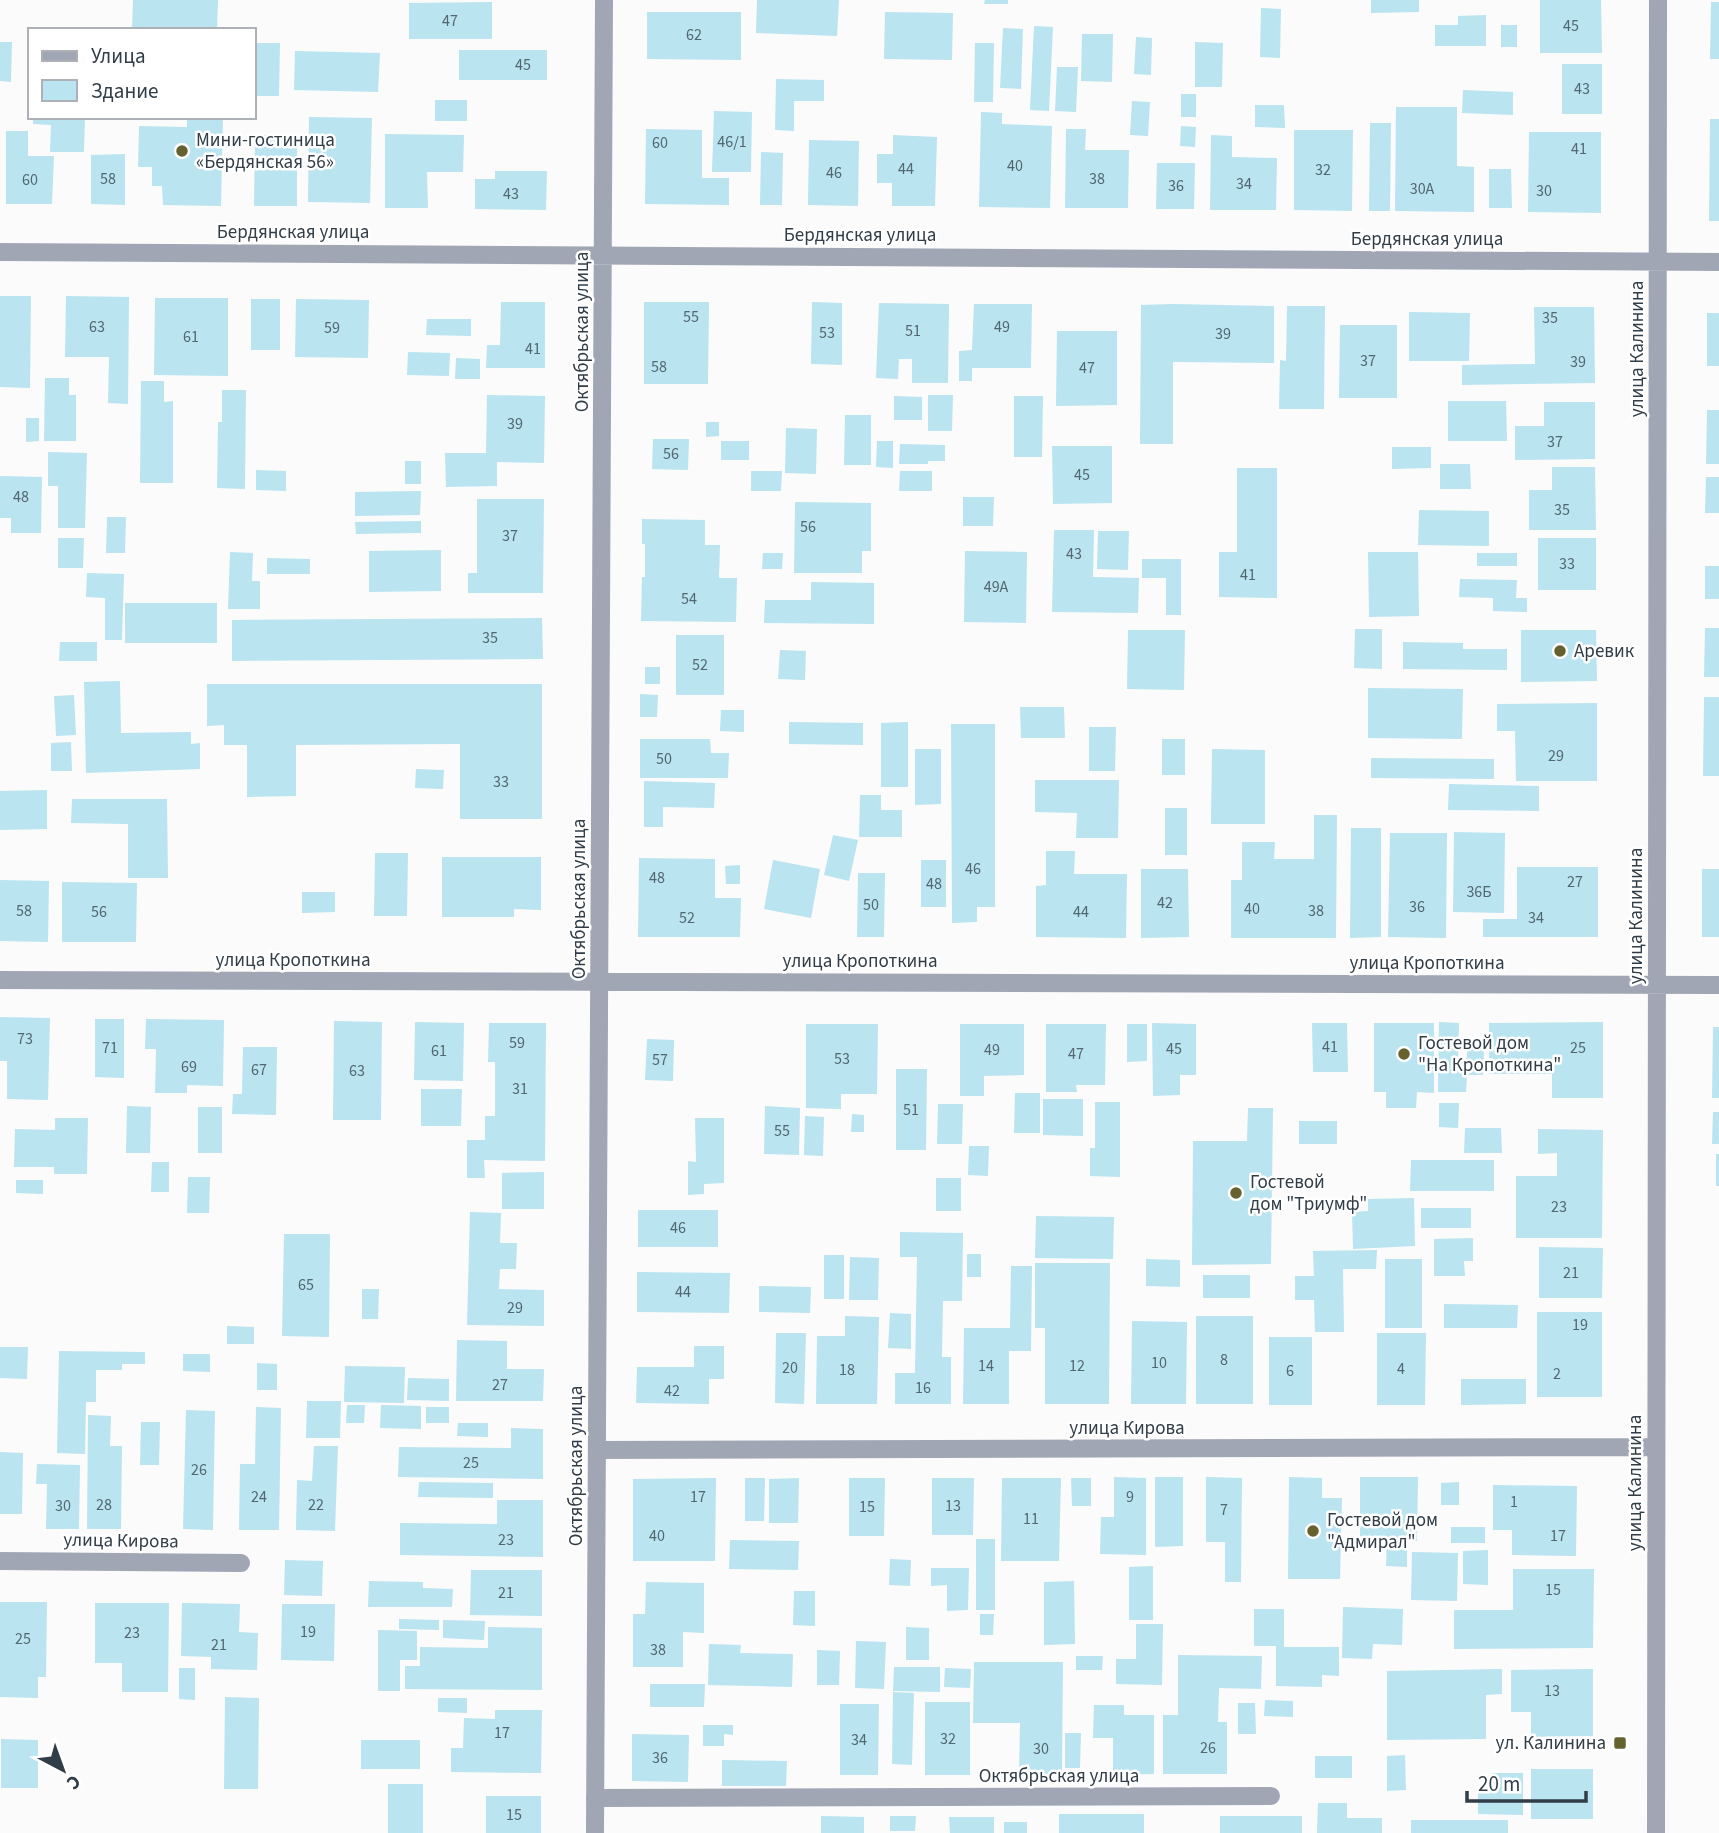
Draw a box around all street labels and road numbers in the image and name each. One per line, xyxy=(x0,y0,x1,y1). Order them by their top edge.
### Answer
street label: Бердянская улица xyxy=(217,219,369,246)
street label: Бердянская улица xyxy=(784,222,936,249)
street label: Бердянская улица xyxy=(1351,226,1503,253)
street label: Октябрьская улица xyxy=(569,252,596,412)
street label: улица Калинина xyxy=(1624,281,1651,417)
street label: Октябрьская улица xyxy=(566,819,593,979)
street label: улица Калинина xyxy=(1623,848,1650,984)
street label: улица Кропоткина xyxy=(215,947,371,974)
street label: улица Кропоткина xyxy=(782,948,938,975)
street label: улица Кропоткина xyxy=(1349,950,1505,977)
street label: Октябрьская улица xyxy=(563,1386,590,1546)
street label: улица Кирова xyxy=(1069,1415,1185,1442)
street label: улица Калинина xyxy=(1622,1415,1649,1551)
street label: улица Кирова xyxy=(63,1526,179,1556)
street label: Октябрьская улица xyxy=(979,1763,1139,1790)

